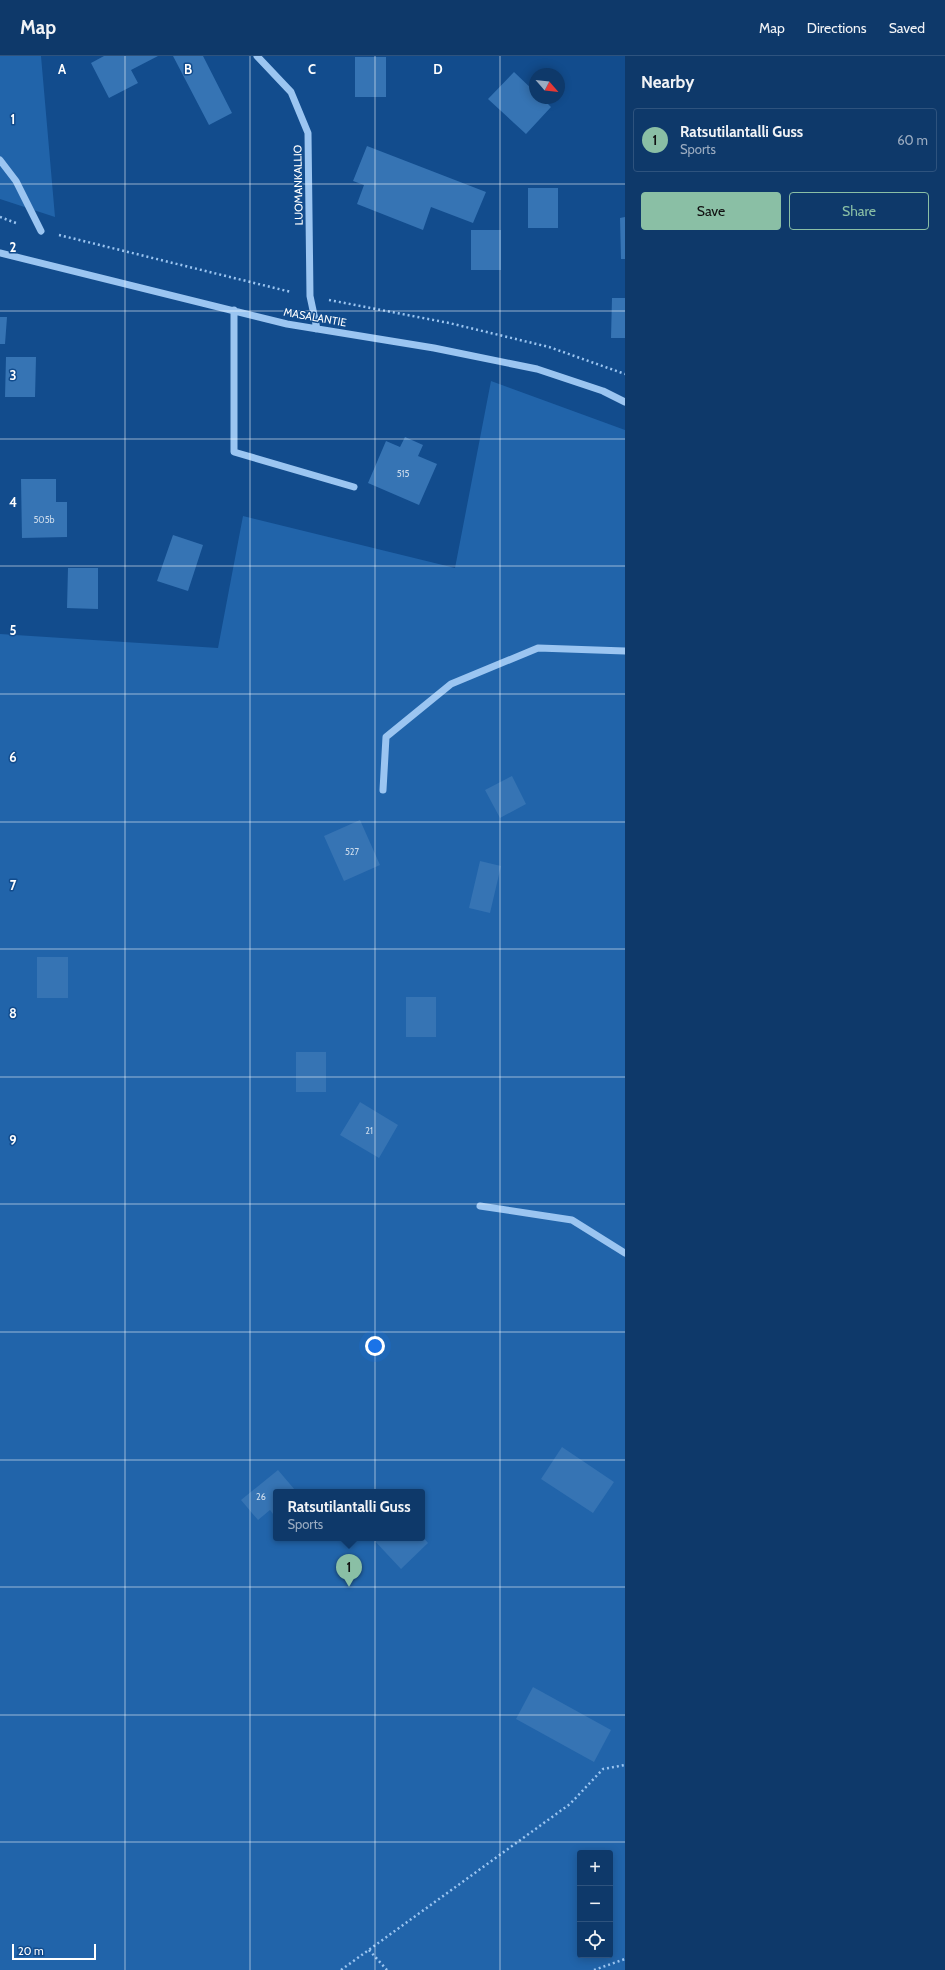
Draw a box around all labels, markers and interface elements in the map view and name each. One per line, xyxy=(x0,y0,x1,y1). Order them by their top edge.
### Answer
text: Map xyxy=(20,16,56,39)
text: Map xyxy=(759,19,785,37)
text: Directions xyxy=(807,19,867,37)
text: Saved xyxy=(889,19,925,37)
text: A xyxy=(58,61,67,77)
text: B xyxy=(184,61,192,77)
text: C xyxy=(308,61,316,77)
text: D xyxy=(433,61,443,77)
north arrow xyxy=(529,68,565,104)
text: Nearby xyxy=(641,72,694,92)
text: 1 xyxy=(11,111,15,127)
text: Ratsutilantalli Guss xyxy=(680,123,803,141)
text: 1 xyxy=(653,132,657,148)
text: 60 m xyxy=(897,132,928,148)
text: Sports xyxy=(680,141,716,157)
street label: LUOMANKALLIO xyxy=(290,144,306,225)
button: Save xyxy=(641,192,781,230)
button: Share xyxy=(789,192,929,230)
text: 2 xyxy=(10,239,17,255)
street label: MASALANTIE xyxy=(282,305,348,329)
text: 3 xyxy=(9,367,17,383)
house number: 515 xyxy=(397,468,409,479)
text: 4 xyxy=(9,494,17,510)
house number: 505b xyxy=(33,514,55,525)
text: 5 xyxy=(10,622,17,638)
text: 6 xyxy=(9,749,17,765)
house number: 527 xyxy=(345,846,360,857)
text: 7 xyxy=(10,877,17,893)
text: 8 xyxy=(9,1005,17,1021)
house number: 21 xyxy=(365,1125,373,1136)
text: 9 xyxy=(9,1132,17,1148)
your location xyxy=(365,1336,385,1356)
popup xyxy=(273,1489,425,1541)
house number: 26 xyxy=(256,1491,266,1502)
text: Ratsutilantalli Guss xyxy=(287,1498,411,1516)
text: Sports xyxy=(287,1516,323,1532)
pin: 1 xyxy=(336,1554,362,1587)
map controls xyxy=(577,1850,613,1958)
button: + xyxy=(577,1850,613,1886)
button: − xyxy=(577,1886,613,1922)
button: locate xyxy=(577,1922,613,1958)
scale bar xyxy=(12,1942,96,1961)
text: 20 m xyxy=(18,1944,44,1958)

